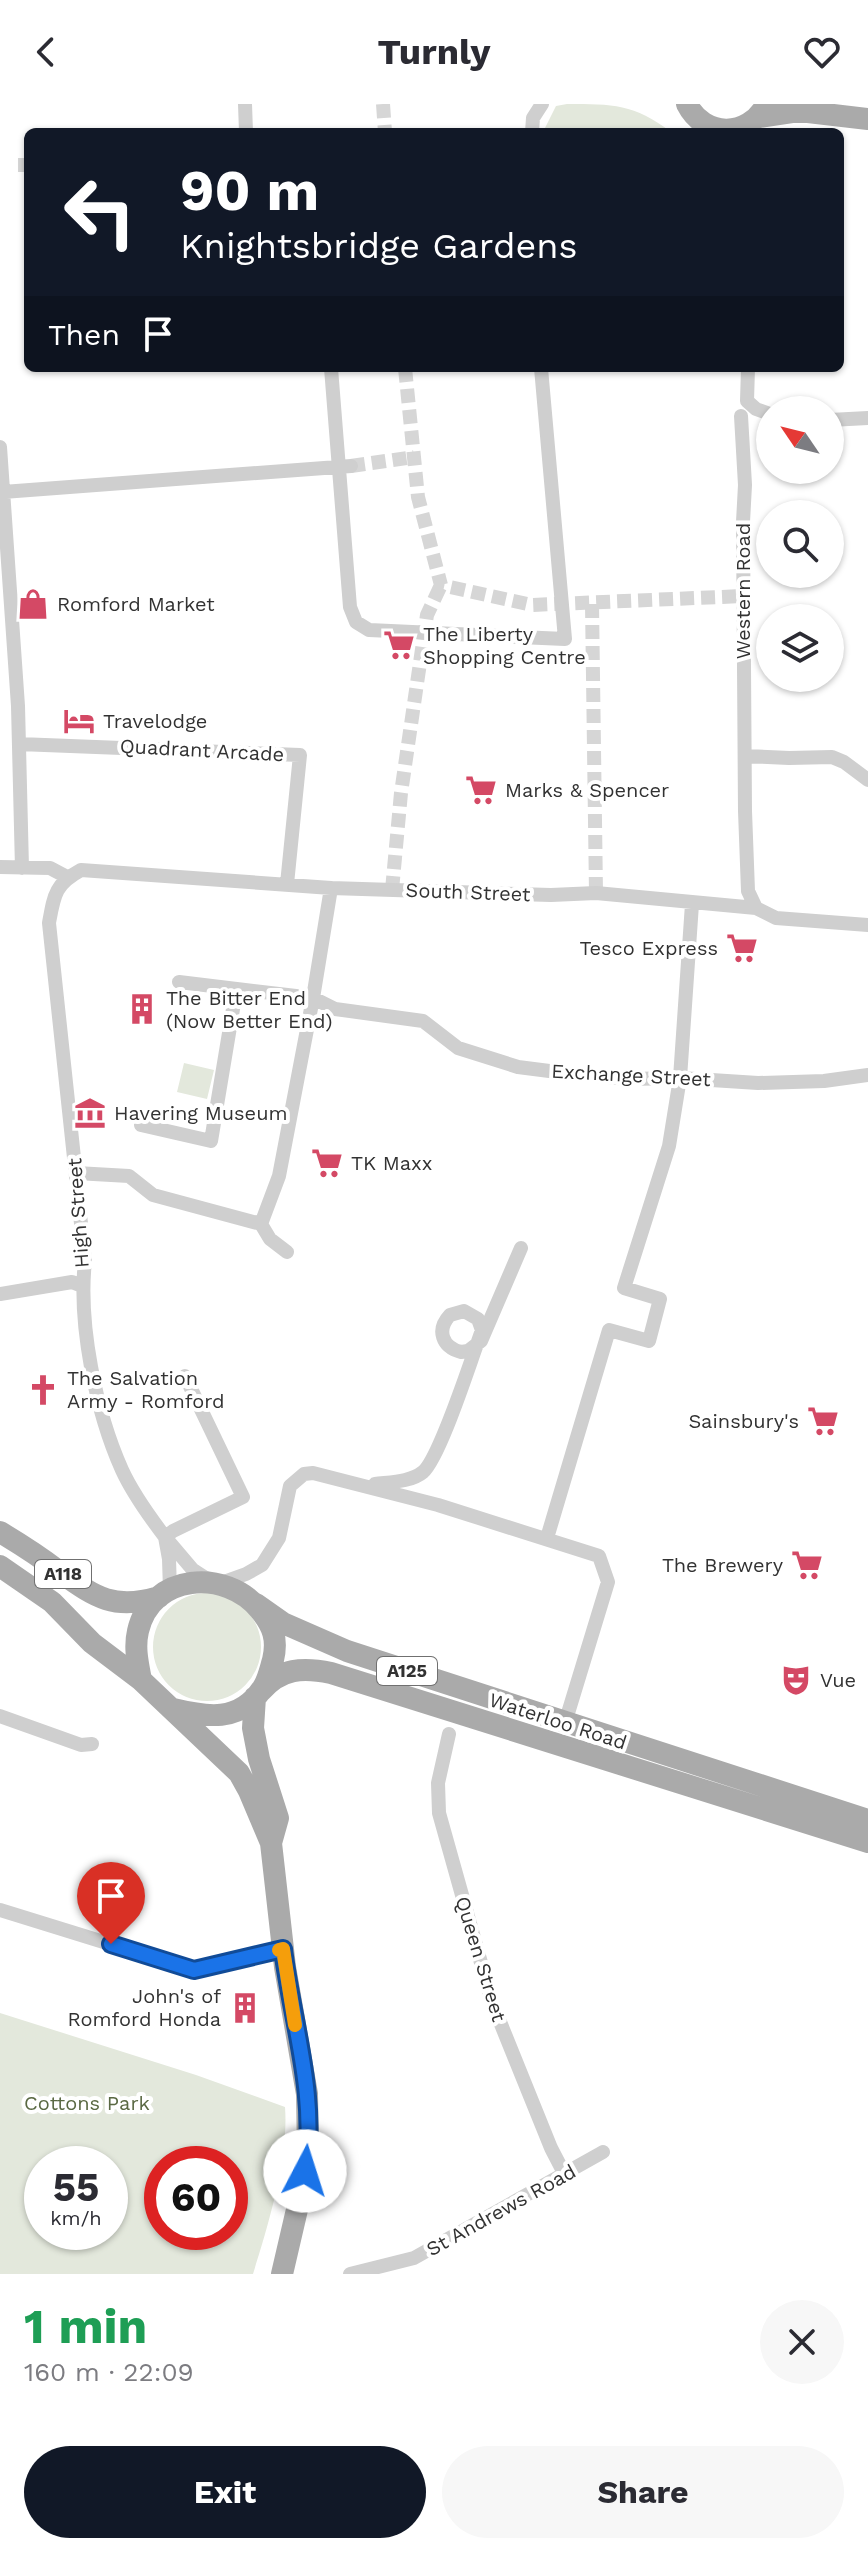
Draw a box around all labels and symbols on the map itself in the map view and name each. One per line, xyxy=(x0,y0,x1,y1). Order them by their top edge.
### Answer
north arrow xyxy=(756,396,844,484)
street label: Western Road xyxy=(731,523,755,659)
shop icon: Romford Market xyxy=(16,587,50,621)
place label: Romford Market xyxy=(57,592,215,616)
place label: The Liberty Shopping Centre xyxy=(423,622,586,669)
supermarket icon: The Liberty Shopping Centre xyxy=(382,628,416,662)
hotel icon: Travelodge xyxy=(62,704,96,738)
place label: Travelodge xyxy=(103,709,207,733)
street label: Quadrant Arcade xyxy=(119,734,285,766)
supermarket icon: Marks & Spencer xyxy=(464,773,498,807)
place label: Marks & Spencer xyxy=(505,778,669,802)
street label: South Street xyxy=(405,878,531,906)
supermarket icon: Tesco Express xyxy=(725,931,759,965)
place label: Tesco Express xyxy=(580,936,718,960)
place label: The Bitter End (Now Better End) xyxy=(166,986,333,1033)
building icon: The Bitter End (Now Better End) xyxy=(125,992,159,1026)
street label: Exchange Street xyxy=(551,1059,712,1091)
museum icon: Havering Museum xyxy=(73,1096,107,1130)
place label: Havering Museum xyxy=(114,1101,288,1125)
supermarket icon: TK Maxx xyxy=(310,1146,344,1180)
place label: TK Maxx xyxy=(351,1151,432,1175)
street label: High Street xyxy=(62,1157,94,1269)
place label: The Salvation Army - Romford xyxy=(67,1366,225,1413)
church icon: The Salvation Army - Romford xyxy=(26,1373,60,1407)
supermarket icon: Sainsbury's xyxy=(806,1404,840,1438)
place label: Sainsbury's xyxy=(689,1409,799,1433)
supermarket icon: The Brewery xyxy=(790,1548,824,1582)
place label: The Brewery xyxy=(662,1553,784,1577)
road number: A118 xyxy=(35,1560,91,1588)
road number: A125 xyxy=(377,1657,437,1685)
theatre icon: Vue xyxy=(779,1663,813,1697)
place label: Vue xyxy=(820,1668,856,1692)
street label: Waterloo Road xyxy=(486,1687,630,1755)
pin xyxy=(77,1862,145,1944)
street label: Queen Street xyxy=(451,1893,512,2025)
place label: John's of Romford Honda xyxy=(68,1984,221,2031)
building icon: John's of Romford Honda xyxy=(228,1991,262,2025)
park label: Cottons Park xyxy=(24,2091,150,2115)
position arrow xyxy=(263,2129,347,2213)
speed limit sign: 60 xyxy=(144,2146,248,2250)
street label: St Andrews Road xyxy=(422,2159,580,2261)

